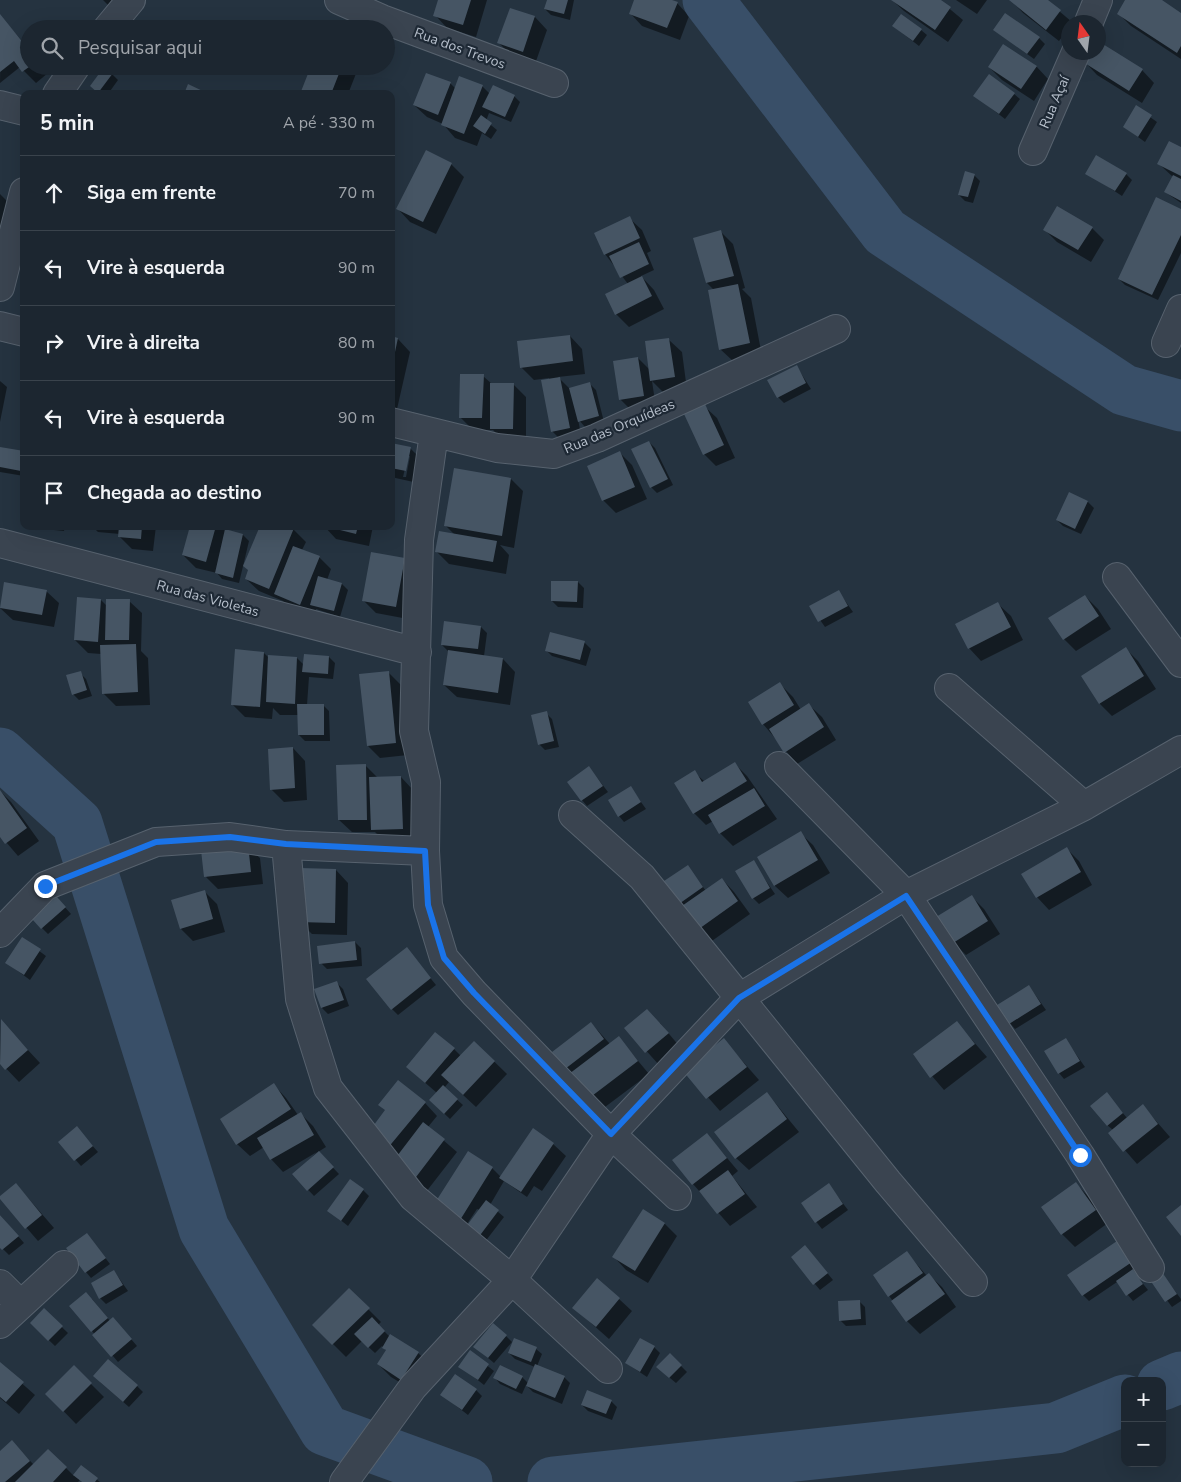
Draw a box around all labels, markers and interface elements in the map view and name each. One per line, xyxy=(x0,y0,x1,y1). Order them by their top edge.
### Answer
north arrow xyxy=(1061,15,1106,60)
search box xyxy=(20,20,395,75)
street label: Rua dos Trevos xyxy=(412,23,508,74)
icon: search xyxy=(38,34,66,62)
text: Pesquisar aqui xyxy=(78,35,202,61)
street label: Rua Açaí xyxy=(1035,72,1074,131)
text: 5 min xyxy=(40,109,94,137)
text: A pé · 330 m xyxy=(283,112,375,134)
icon: ahead xyxy=(40,179,68,207)
text: Siga em frente xyxy=(87,180,216,206)
text: 70 m xyxy=(338,182,375,204)
icon: left xyxy=(40,254,68,282)
text: Vire à esquerda xyxy=(87,255,225,281)
text: 90 m xyxy=(338,257,375,279)
icon: right xyxy=(40,329,68,357)
text: Vire à direita xyxy=(87,330,200,356)
text: 80 m xyxy=(338,332,375,354)
street label: Rua das Orquídeas xyxy=(561,394,678,458)
icon: left xyxy=(40,404,68,432)
text: Vire à esquerda xyxy=(87,405,225,431)
text: 90 m xyxy=(338,407,375,429)
icon: arrive xyxy=(40,479,68,507)
text: Chegada ao destino xyxy=(87,480,262,506)
street label: Rua das Violetas xyxy=(155,576,261,621)
route end xyxy=(34,875,57,898)
route start xyxy=(1069,1144,1092,1167)
map controls xyxy=(1121,1377,1166,1467)
button: + xyxy=(1121,1377,1166,1422)
button: − xyxy=(1121,1422,1166,1467)

